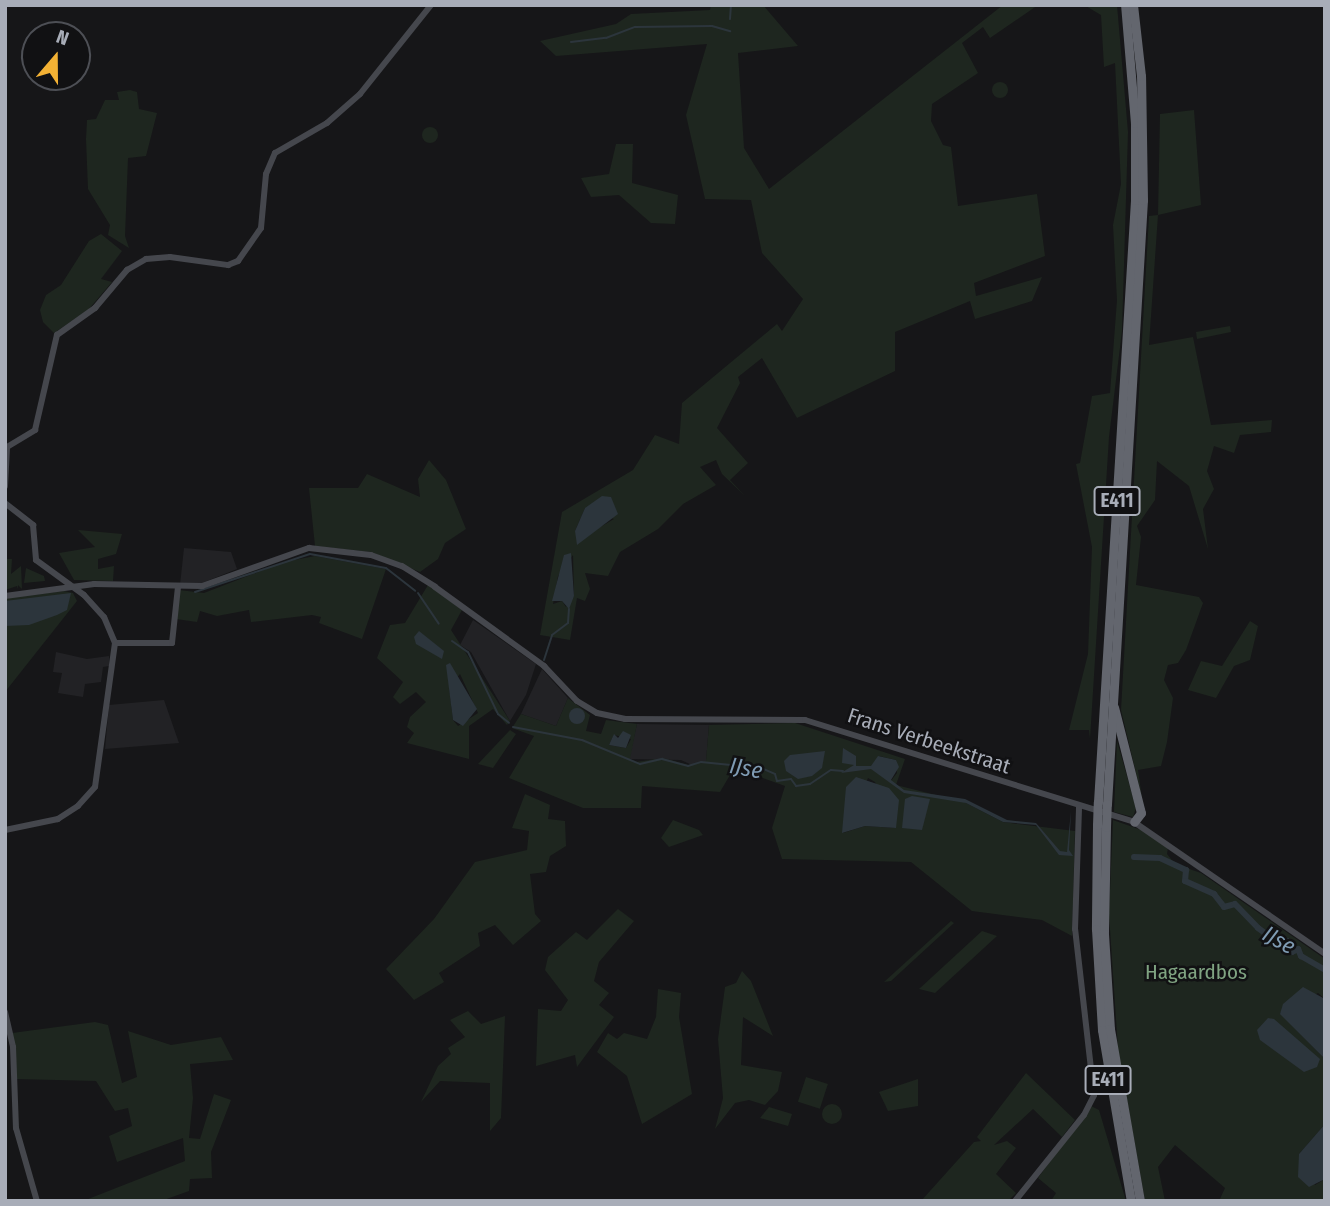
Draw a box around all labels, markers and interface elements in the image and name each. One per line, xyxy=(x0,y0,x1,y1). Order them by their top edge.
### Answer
north arrow xyxy=(21,21,91,91)
text: N xyxy=(53,25,72,50)
road number: E411 xyxy=(1092,486,1142,516)
street label: Frans Verbeekstraat xyxy=(844,703,1014,779)
water label: IJse xyxy=(727,752,765,784)
water label: IJse xyxy=(1258,920,1300,960)
park label: Hagaardbos xyxy=(1145,959,1247,985)
road number: E411 xyxy=(1084,1064,1132,1096)

